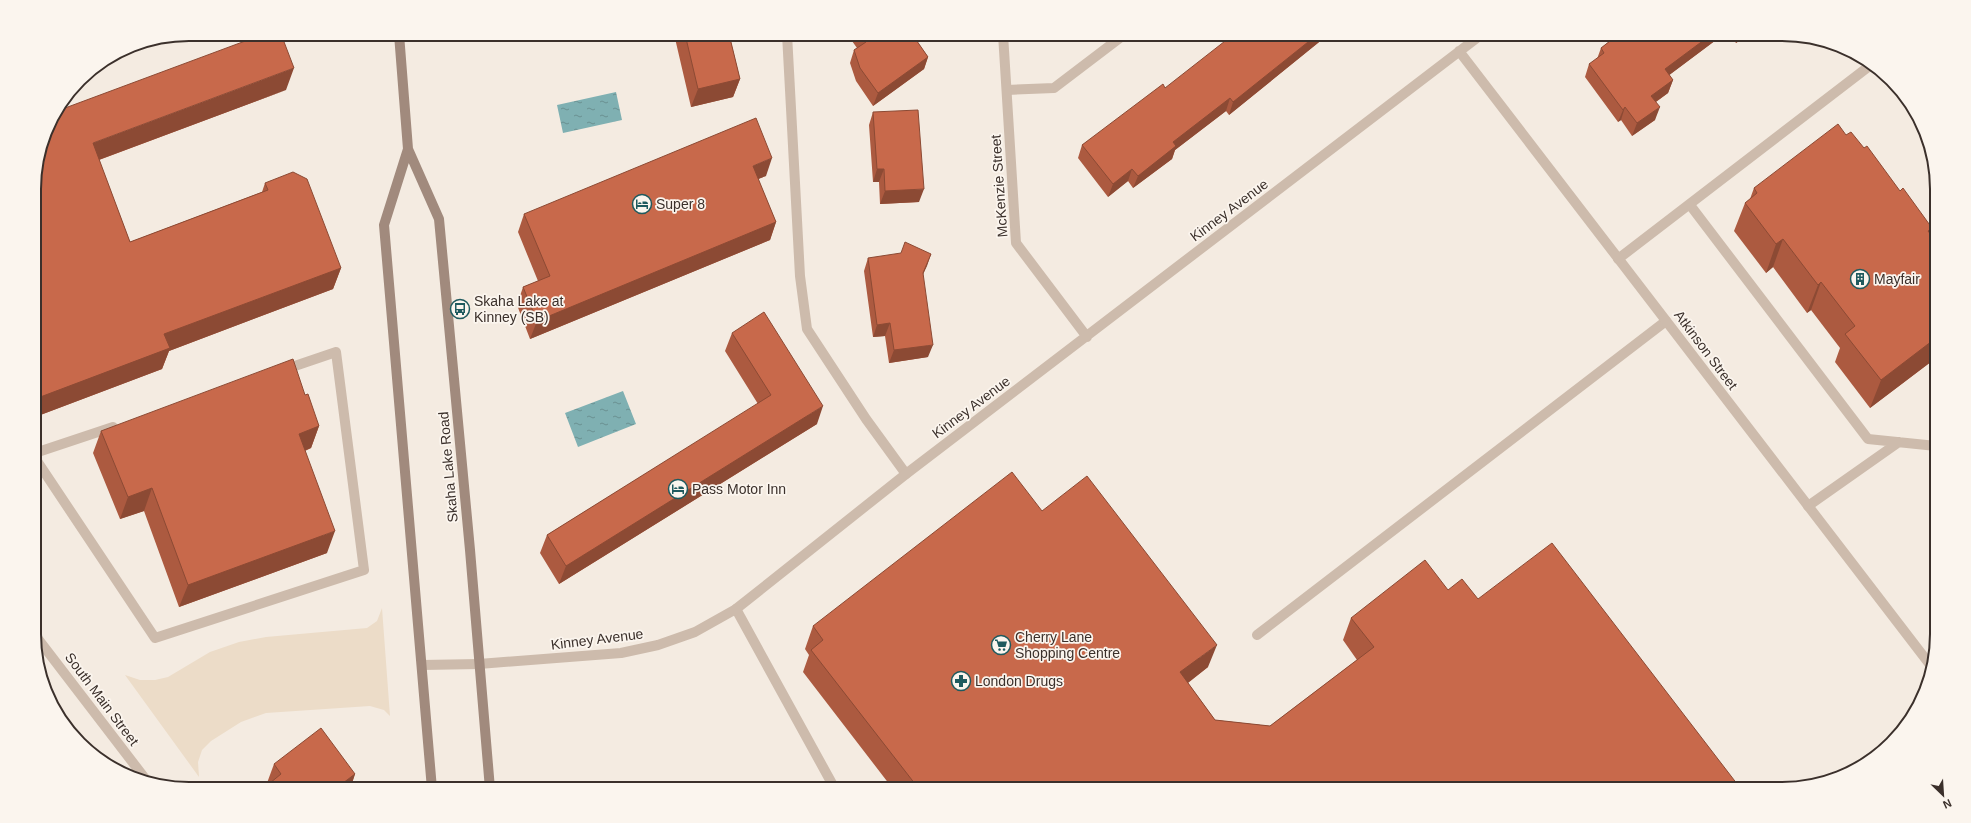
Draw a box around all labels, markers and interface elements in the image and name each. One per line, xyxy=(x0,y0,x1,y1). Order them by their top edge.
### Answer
street label: McKenzie Street xyxy=(987,134,1011,238)
street label: Kinney Avenue xyxy=(1187,175,1271,244)
hotel icon: Super 8 xyxy=(631,193,653,215)
place label: Super 8 xyxy=(656,196,705,212)
building icon: Mayfair xyxy=(1849,268,1871,290)
place label: Mayfair xyxy=(1874,271,1920,287)
place label: Skaha Lake at Kinney (SB) xyxy=(474,293,564,325)
bus stop icon: Skaha Lake at Kinney (SB) xyxy=(449,298,471,320)
street label: Atkinson Street xyxy=(1671,307,1741,393)
street label: Kinney Avenue xyxy=(929,372,1013,441)
street label: Skaha Lake Road xyxy=(435,411,461,523)
hotel icon: Pass Motor Inn xyxy=(667,478,689,500)
place label: Pass Motor Inn xyxy=(692,481,786,497)
street label: Kinney Avenue xyxy=(550,625,644,653)
place label: Cherry Lane Shopping Centre xyxy=(1015,629,1120,661)
supermarket icon: Cherry Lane Shopping Centre xyxy=(990,634,1012,656)
street label: South Main Street xyxy=(62,649,142,749)
pharmacy icon: London Drugs xyxy=(950,670,972,692)
place label: London Drugs xyxy=(975,673,1063,689)
north arrow xyxy=(1923,775,1963,815)
text: N xyxy=(1941,797,1953,811)

